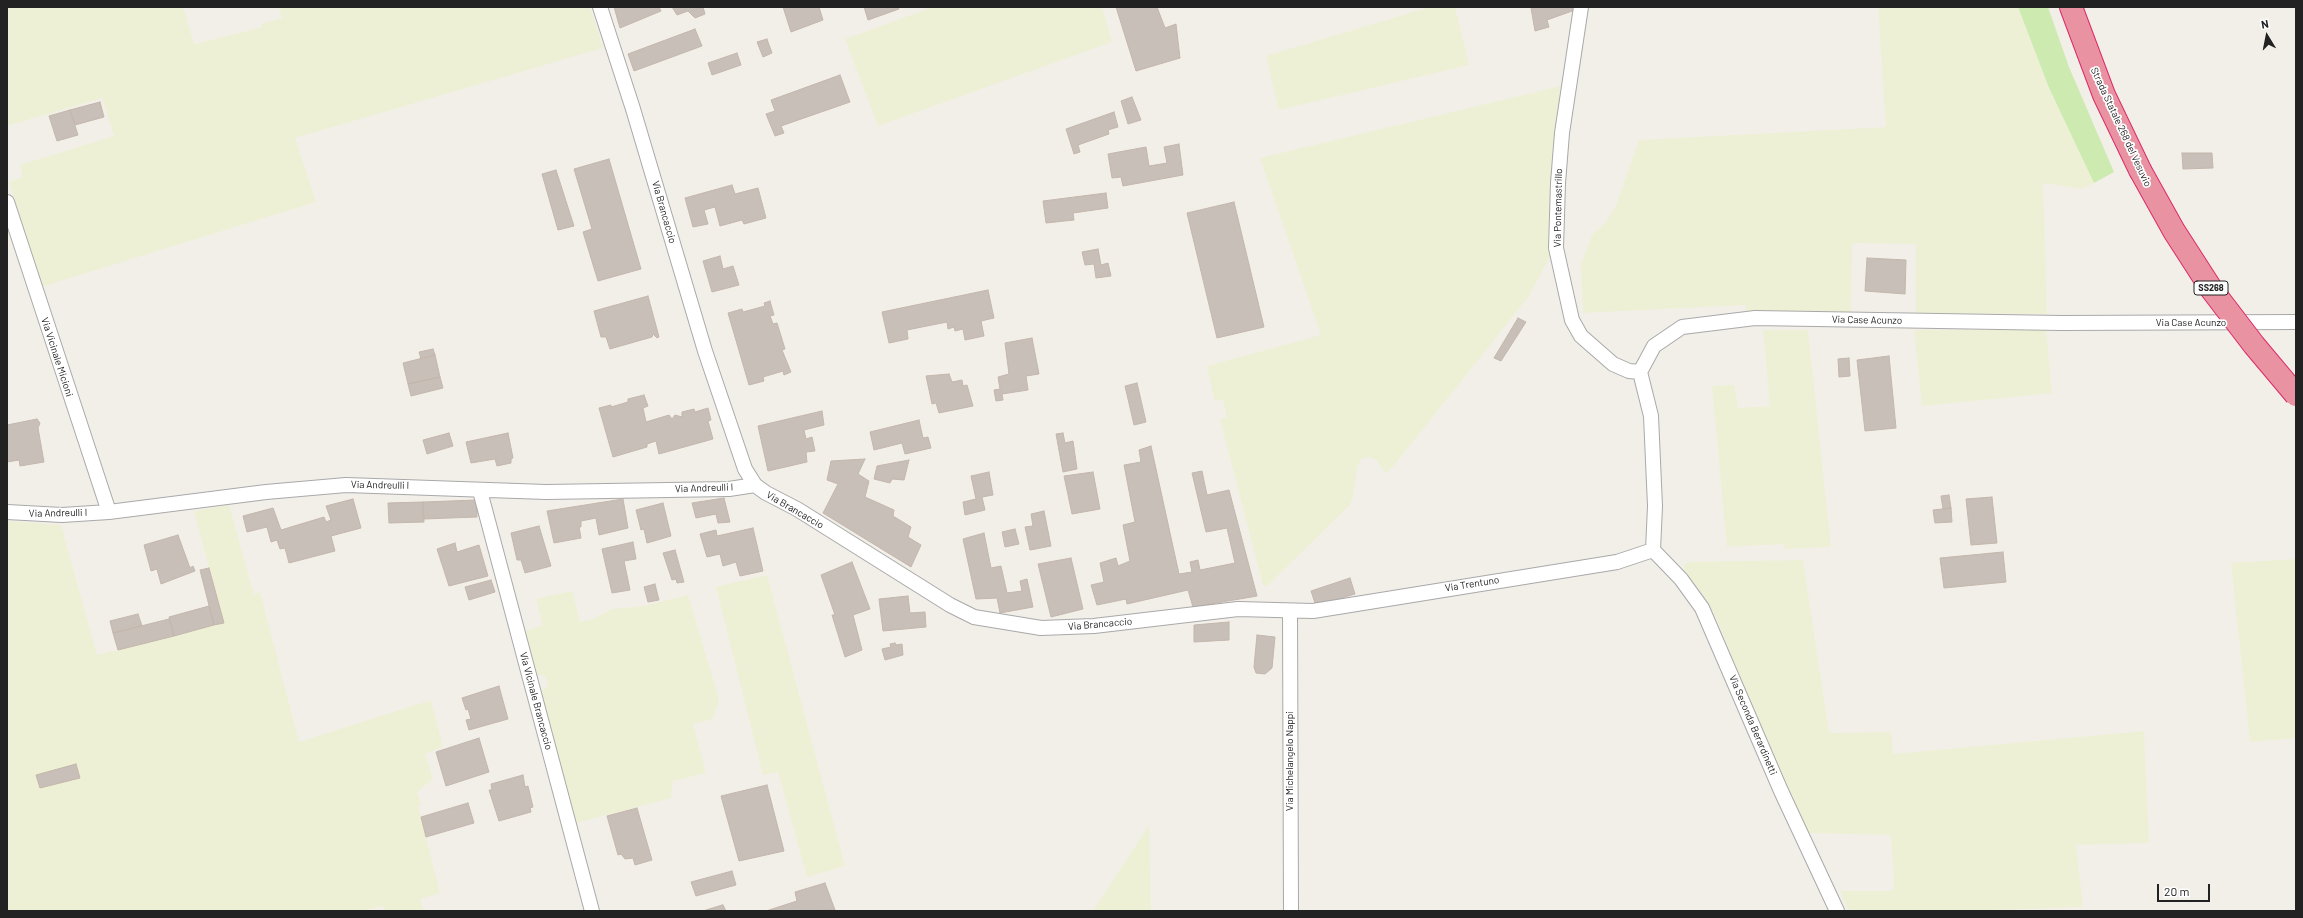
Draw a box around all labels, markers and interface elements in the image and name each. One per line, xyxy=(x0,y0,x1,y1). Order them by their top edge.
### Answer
north arrow xyxy=(2247,16,2287,56)
text: N xyxy=(2260,17,2270,31)
street label: Strada Statale 268 del Vesuvio xyxy=(2088,66,2154,188)
street label: Via Pontemastrillo xyxy=(1551,168,1565,248)
street label: Via Brancaccio xyxy=(649,179,679,245)
road number: SS268 xyxy=(2194,281,2228,295)
street label: Via Case Acunzo xyxy=(1832,313,1902,327)
street label: Via Vicinale Micioni xyxy=(39,316,75,398)
street label: Via Case Acunzo xyxy=(2156,317,2226,329)
street label: Via Andreulli I xyxy=(351,478,409,492)
street label: Via Andreulli I xyxy=(675,481,733,495)
street label: Via Brancaccio xyxy=(764,489,826,531)
street label: Via Andreulli I xyxy=(29,506,87,520)
street label: Via Trentuno xyxy=(1444,574,1500,594)
street label: Via Brancaccio xyxy=(1067,615,1133,633)
street label: Via Vicinale Brancaccio xyxy=(517,651,555,751)
street label: Via Seconda Berardinetti xyxy=(1726,673,1780,777)
street label: Via Michelangelo Nappi xyxy=(1284,711,1296,811)
scale bar xyxy=(2159,876,2212,902)
text: 20 m xyxy=(2164,884,2190,898)

